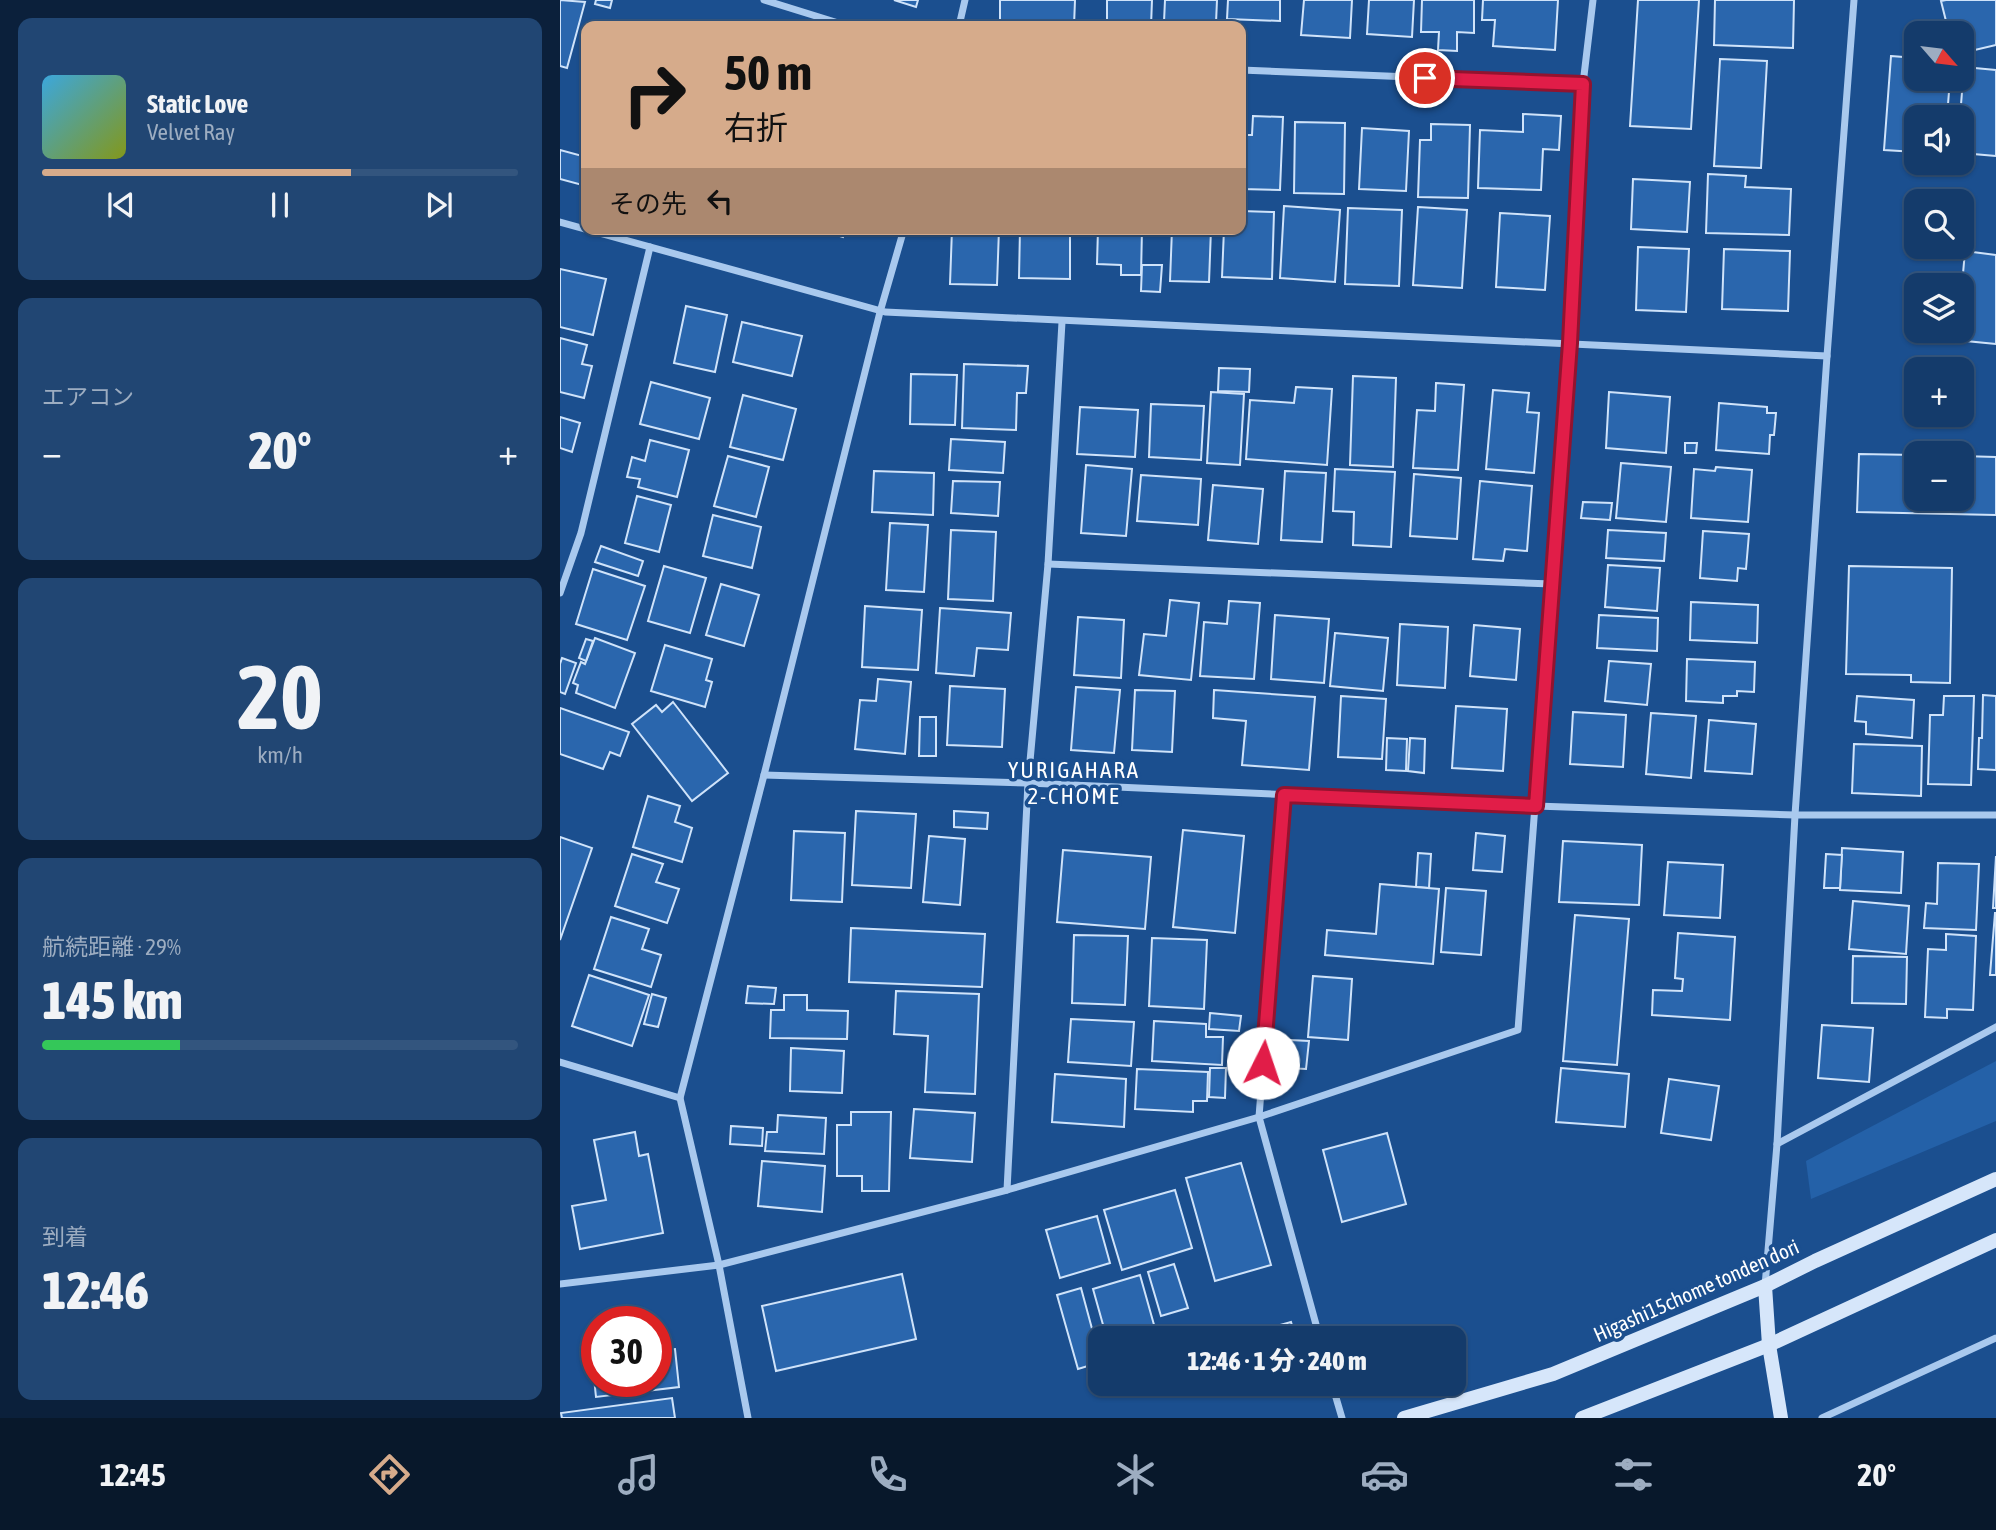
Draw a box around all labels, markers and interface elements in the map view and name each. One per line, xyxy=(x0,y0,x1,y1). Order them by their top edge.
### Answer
north arrow xyxy=(1904,21,1974,91)
map controls xyxy=(1904,21,1974,511)
text: 50 m xyxy=(724,44,812,100)
pin xyxy=(1395,48,1455,108)
icon: right xyxy=(609,49,700,140)
icon: arrive xyxy=(1406,59,1444,97)
text: Static Love xyxy=(147,89,248,119)
button: sound xyxy=(1904,105,1974,175)
text: 右折 xyxy=(724,109,788,146)
text: Velvet Ray xyxy=(147,119,235,145)
icon: left xyxy=(701,182,739,220)
icon: previous xyxy=(102,186,140,224)
icon: pause xyxy=(261,186,299,224)
icon: next xyxy=(420,186,458,224)
text: その先 xyxy=(609,189,687,219)
button: search xyxy=(1904,189,1974,259)
button: layers xyxy=(1904,273,1974,343)
button: + xyxy=(1904,357,1974,427)
text: エアコン xyxy=(42,384,134,410)
text: 20° xyxy=(248,420,312,480)
text: − xyxy=(42,430,62,473)
text: + xyxy=(498,430,518,473)
button: − xyxy=(1904,441,1974,511)
text: 20 xyxy=(237,644,323,748)
text: km/h xyxy=(257,742,303,768)
district label: YURIGAHARA 2-CHOME xyxy=(1008,757,1140,809)
text: 航続距離 · 29% xyxy=(42,934,181,960)
text: 145 km xyxy=(42,970,183,1030)
position arrow xyxy=(1226,1026,1300,1100)
text: 到着 xyxy=(42,1224,88,1250)
street label: Higashi15chome tonden dori xyxy=(1590,1234,1802,1346)
text: 12:46 xyxy=(42,1260,149,1320)
speed limit sign: 30 xyxy=(581,1306,672,1397)
text: 12:46 · 1 分 · 240 m xyxy=(1187,1346,1367,1376)
icon: directions xyxy=(365,1450,414,1499)
icon: music xyxy=(614,1450,663,1499)
icon: phone xyxy=(863,1450,912,1499)
icon: climate xyxy=(1111,1450,1160,1499)
icon: car xyxy=(1360,1450,1409,1499)
icon: filters xyxy=(1609,1450,1658,1499)
text: 12:45 xyxy=(100,1456,166,1493)
text: 20° xyxy=(1857,1456,1896,1493)

